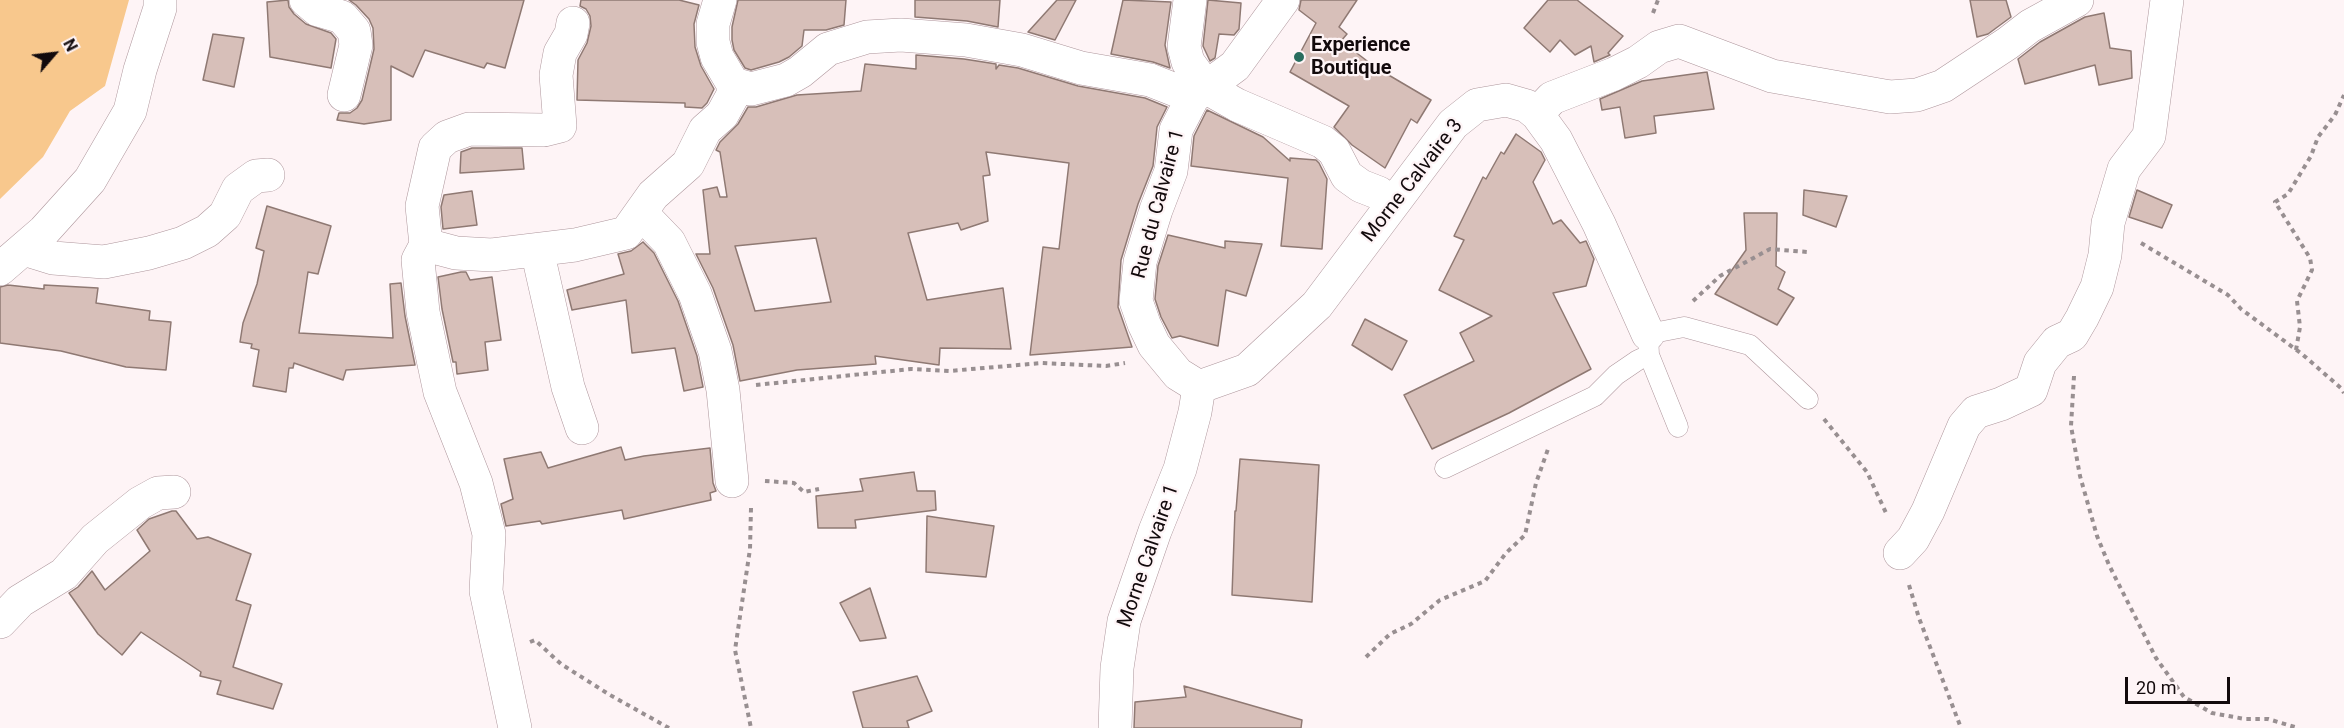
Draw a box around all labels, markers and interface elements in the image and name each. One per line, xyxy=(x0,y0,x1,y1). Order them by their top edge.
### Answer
north arrow xyxy=(24,24,84,84)
place label: Experience Boutique xyxy=(1311,34,1410,81)
text: N xyxy=(59,36,81,55)
marker: Experience Boutique xyxy=(1292,50,1306,64)
street label: Morne Calvaire 3 xyxy=(1357,115,1469,247)
street label: Rue du Calvaire 1 xyxy=(1128,127,1190,281)
street label: Morne Calvaire 1 xyxy=(1113,481,1185,631)
scale bar xyxy=(2128,665,2233,703)
text: 20 m xyxy=(2136,677,2176,698)

